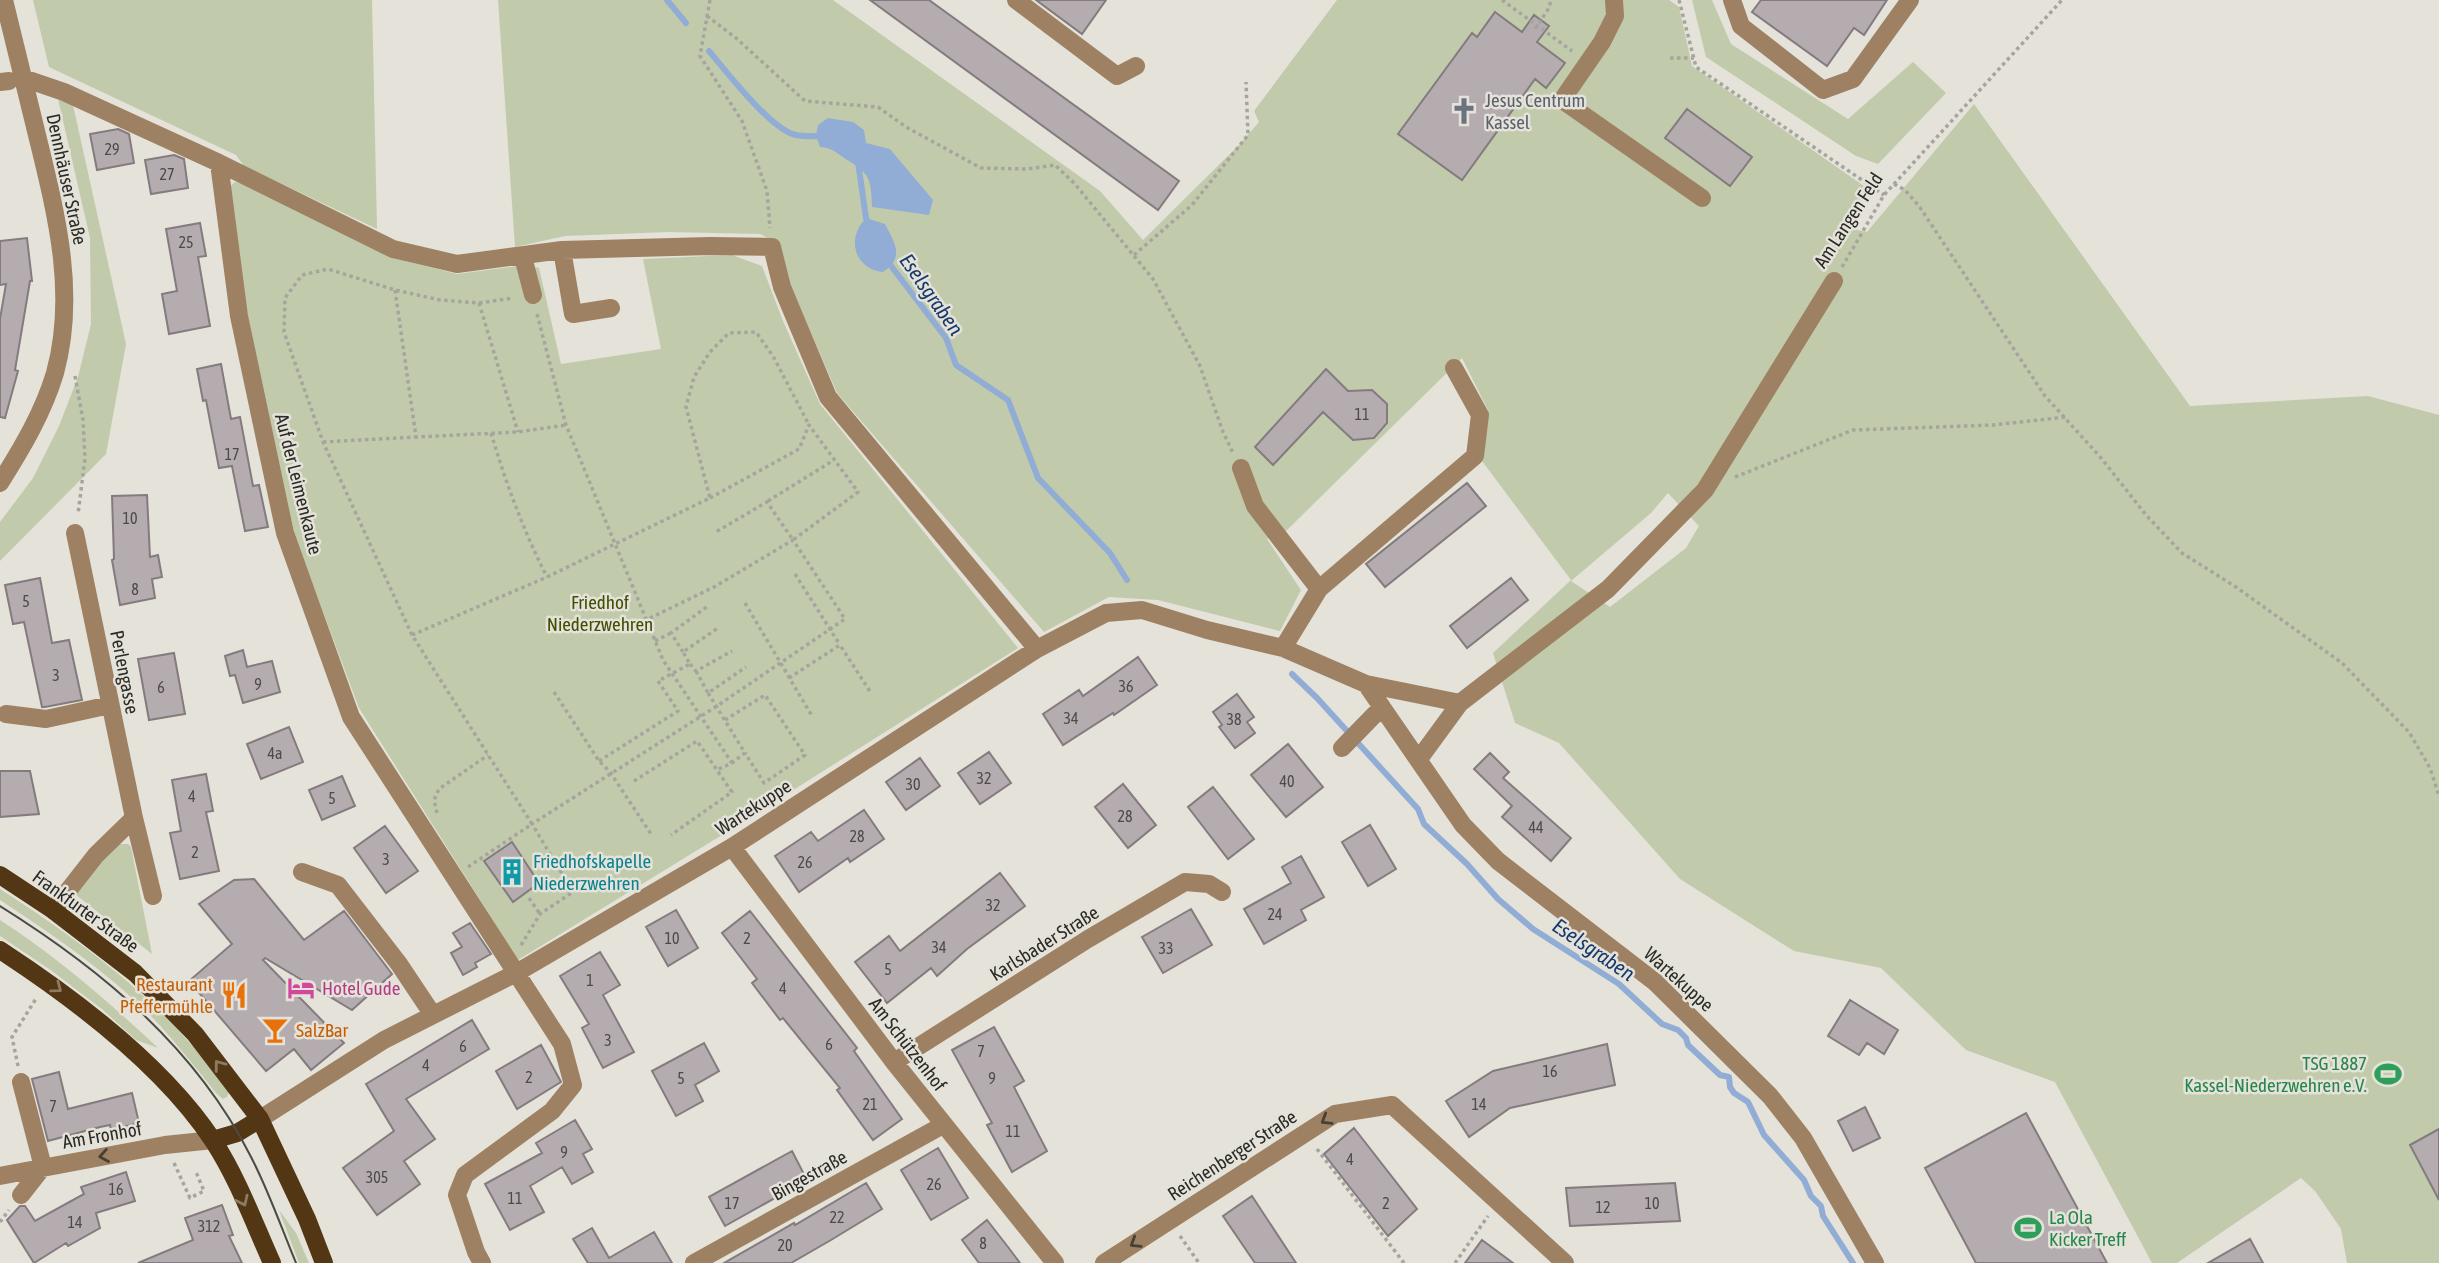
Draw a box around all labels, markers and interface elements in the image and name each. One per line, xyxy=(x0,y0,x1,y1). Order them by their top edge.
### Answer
place label: Jesus Centrum Kassel xyxy=(1485,89,1585,133)
church icon: Jesus Centrum Kassel xyxy=(1449,96,1479,126)
street label: Dennhäuser Straße xyxy=(42,111,92,247)
house number: 29 xyxy=(104,140,120,158)
house number: 27 xyxy=(159,165,175,183)
street label: Am Langen Feld xyxy=(1809,168,1887,272)
house number: 25 xyxy=(178,233,194,251)
water label: Eselsgraben xyxy=(895,249,969,339)
house number: 11 xyxy=(1354,405,1370,423)
street label: Auf der Leimenkaute xyxy=(271,411,327,557)
house number: 17 xyxy=(224,445,240,463)
house number: 10 xyxy=(122,509,138,527)
house number: 8 xyxy=(131,580,139,598)
park label: Friedhof Niederzwehren xyxy=(547,591,653,635)
house number: 5 xyxy=(22,592,30,610)
street label: Perlengasse xyxy=(106,628,144,716)
house number: 3 xyxy=(52,666,60,684)
house number: 9 xyxy=(254,675,262,693)
house number: 36 xyxy=(1118,677,1134,695)
house number: 6 xyxy=(157,678,165,696)
house number: 34 xyxy=(1063,709,1079,727)
house number: 38 xyxy=(1226,710,1242,728)
house number: 4a xyxy=(268,744,282,762)
house number: 32 xyxy=(976,769,992,787)
house number: 40 xyxy=(1279,772,1295,790)
street label: Wartekuppe xyxy=(711,774,795,840)
house number: 30 xyxy=(905,775,921,793)
house number: 4 xyxy=(188,787,196,805)
house number: 5 xyxy=(328,789,336,807)
house number: 28 xyxy=(1117,807,1133,825)
house number: 44 xyxy=(1528,818,1544,836)
house number: 28 xyxy=(849,827,865,845)
house number: 2 xyxy=(191,843,199,861)
house number: 3 xyxy=(382,850,390,868)
place label: Friedhofskapelle Niederzwehren xyxy=(533,850,651,894)
house number: 26 xyxy=(797,853,813,871)
building icon: Friedhofskapelle Niederzwehren xyxy=(497,857,527,887)
street label: Frankfurter Straße xyxy=(29,865,143,957)
house number: 32 xyxy=(985,896,1001,914)
street label: Karlsbader Straße xyxy=(986,901,1102,985)
house number: 24 xyxy=(1267,905,1283,923)
water label: Eselsgraben xyxy=(1548,913,1640,985)
house number: 10 xyxy=(664,929,680,947)
house number: 2 xyxy=(743,929,751,947)
house number: 34 xyxy=(931,938,947,956)
house number: 33 xyxy=(1158,939,1174,957)
street label: Wartekuppe xyxy=(1640,942,1718,1016)
house number: 5 xyxy=(884,960,892,978)
house number: 1 xyxy=(586,971,594,989)
place label: Restaurant Pfeffermühle xyxy=(120,973,213,1017)
hotel icon: Hotel Gude xyxy=(286,973,316,1003)
place label: Hotel Gude xyxy=(322,977,400,999)
house number: 4 xyxy=(779,979,787,997)
one-way arrow xyxy=(49,980,62,993)
restaurant icon: Restaurant Pfeffermühle xyxy=(219,980,249,1010)
street label: Am Schützenhof xyxy=(865,993,951,1095)
bar icon: SalzBar xyxy=(260,1015,290,1045)
place label: SalzBar xyxy=(296,1019,349,1041)
house number: 3 xyxy=(604,1031,612,1049)
house number: 6 xyxy=(825,1035,833,1053)
house number: 6 xyxy=(459,1037,467,1055)
house number: 7 xyxy=(977,1042,985,1060)
place label: TSG 1887 Kassel-Niederzwehren e.V. xyxy=(2184,1052,2367,1096)
house number: 4 xyxy=(422,1056,430,1074)
sports icon: TSG 1887 Kassel-Niederzwehren e.V. xyxy=(2373,1059,2403,1089)
one-way arrow xyxy=(214,1060,227,1073)
house number: 16 xyxy=(1542,1062,1558,1080)
house number: 2 xyxy=(525,1068,533,1086)
house number: 5 xyxy=(677,1069,685,1087)
house number: 9 xyxy=(988,1069,996,1087)
house number: 21 xyxy=(862,1095,878,1113)
house number: 14 xyxy=(1471,1095,1487,1113)
house number: 7 xyxy=(49,1097,57,1115)
street label: Reichenberger Straße xyxy=(1164,1105,1300,1205)
one-way arrow xyxy=(1320,1112,1333,1125)
street label: Am Fronhof xyxy=(61,1117,143,1153)
house number: 11 xyxy=(1005,1122,1021,1140)
house number: 9 xyxy=(560,1143,568,1161)
street label: Bingestraße xyxy=(767,1145,851,1205)
one-way arrow xyxy=(98,1148,110,1163)
house number: 4 xyxy=(1346,1150,1354,1168)
house number: 305 xyxy=(366,1168,388,1186)
house number: 26 xyxy=(926,1175,942,1193)
house number: 16 xyxy=(108,1180,124,1198)
house number: 11 xyxy=(507,1189,523,1207)
one-way arrow xyxy=(235,1194,249,1206)
house number: 17 xyxy=(724,1194,740,1212)
house number: 2 xyxy=(1382,1194,1390,1212)
house number: 10 xyxy=(1644,1194,1660,1212)
house number: 12 xyxy=(1595,1198,1611,1216)
place label: La Ola Kicker Treff xyxy=(2049,1206,2127,1250)
house number: 22 xyxy=(829,1208,845,1226)
house number: 14 xyxy=(67,1213,83,1231)
sports icon: La Ola Kicker Treff xyxy=(2013,1213,2043,1243)
house number: 312 xyxy=(198,1217,220,1235)
house number: 8 xyxy=(979,1234,987,1252)
one-way arrow xyxy=(1129,1235,1142,1248)
house number: 20 xyxy=(777,1236,793,1254)

